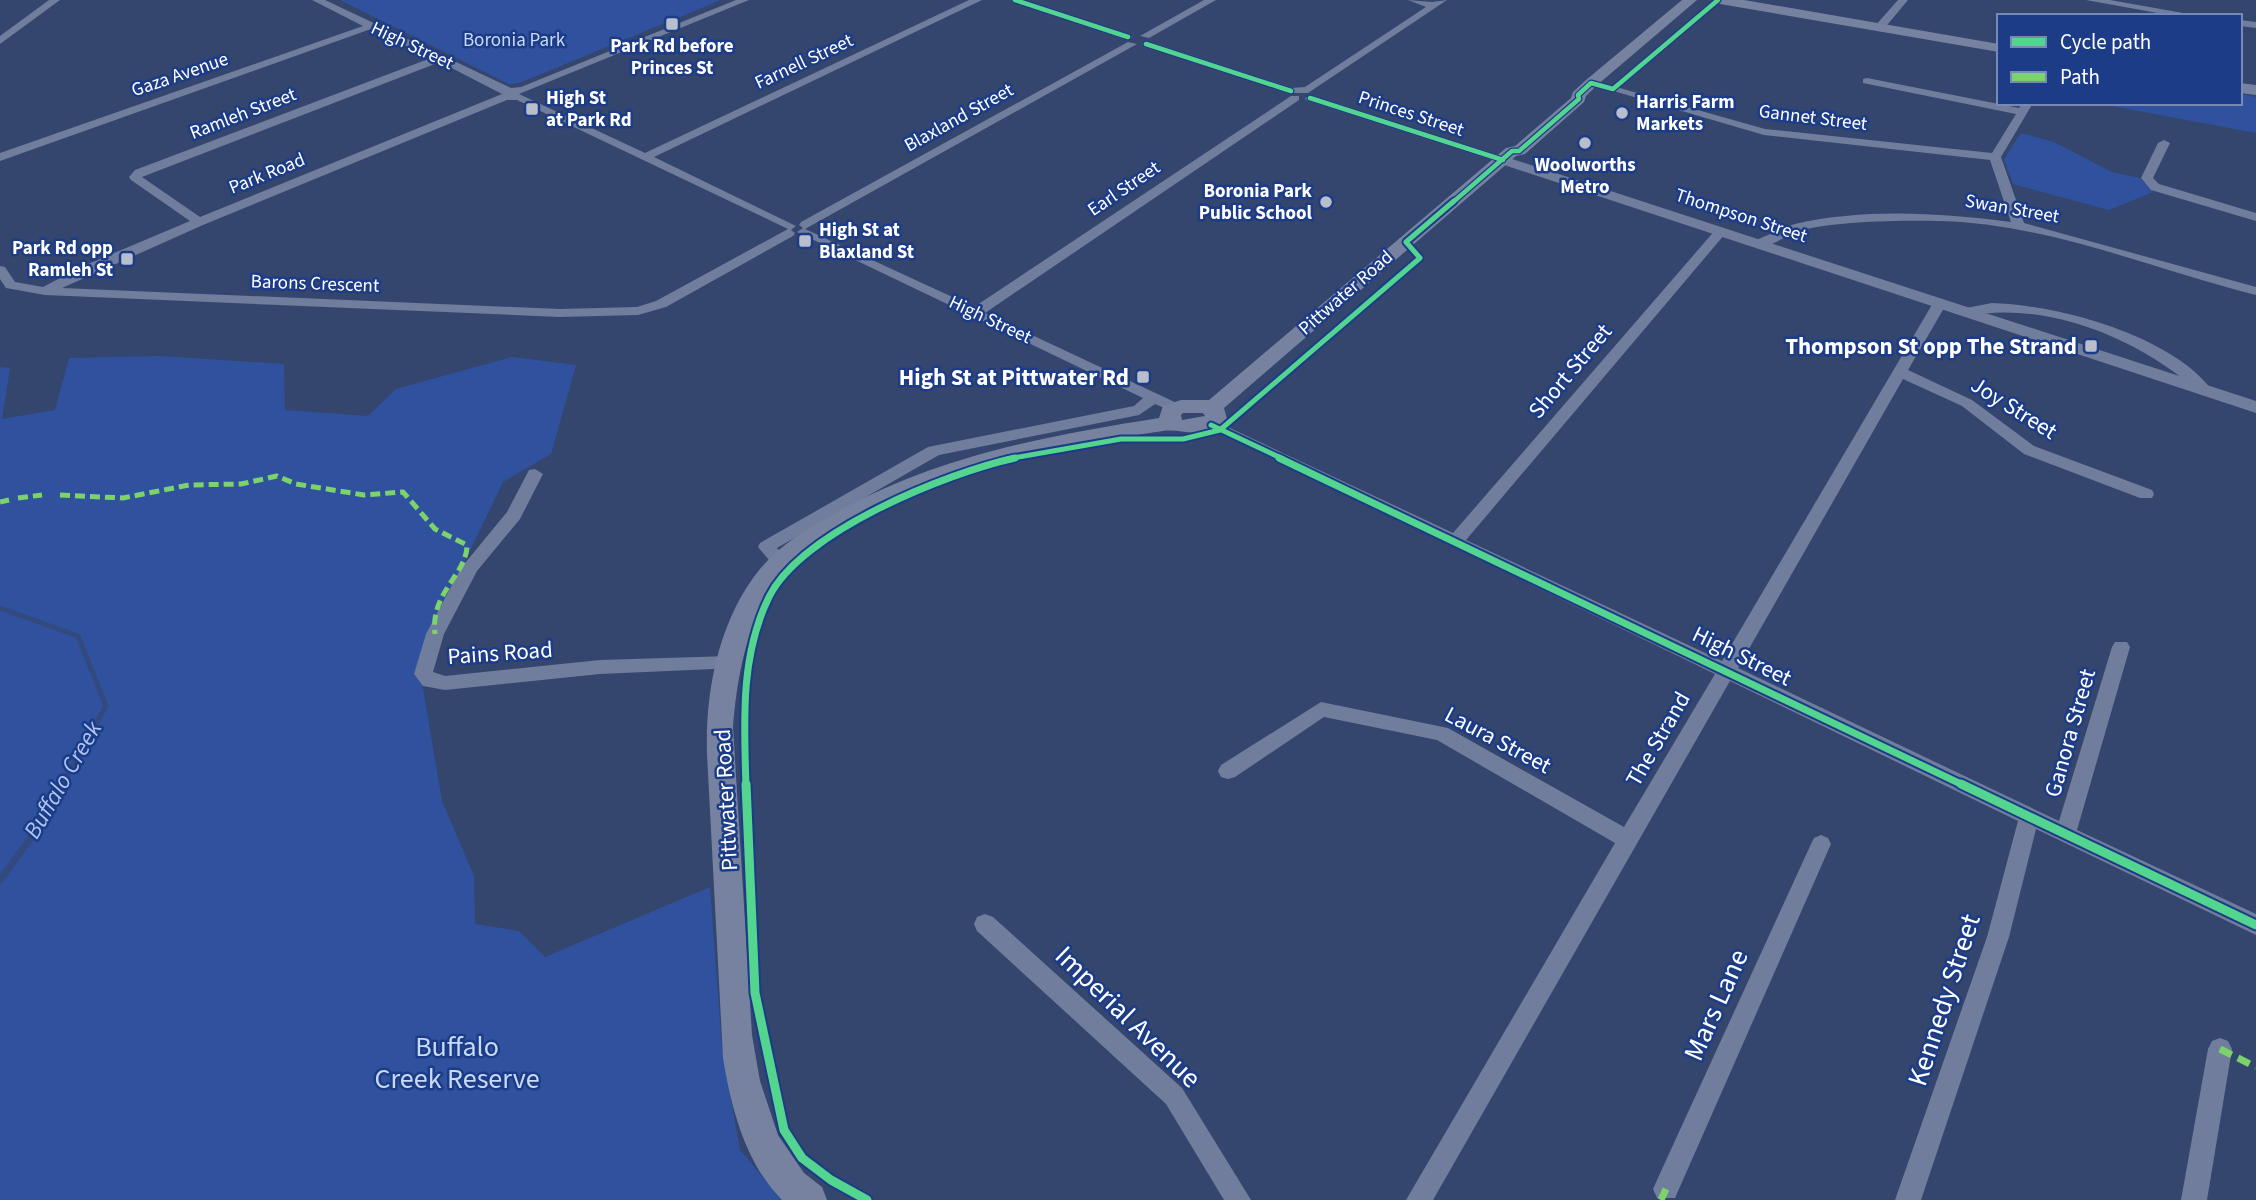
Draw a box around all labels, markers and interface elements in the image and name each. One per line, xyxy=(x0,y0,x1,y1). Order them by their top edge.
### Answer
legend xyxy=(1997,14,2242,105)
street label: High Street xyxy=(366,15,458,77)
marker: Park Rd before Princes St xyxy=(664,16,680,32)
park label: Boronia Park xyxy=(463,27,566,54)
street label: Farnell Street xyxy=(750,27,858,97)
text: Cycle path xyxy=(2060,27,2151,57)
place label: Park Rd before Princes St xyxy=(610,33,734,82)
street label: Gaza Avenue xyxy=(128,46,232,104)
text: Path xyxy=(2060,62,2100,92)
street label: Blaxland Street xyxy=(900,77,1019,159)
street label: Ramleh Street xyxy=(186,81,301,147)
street label: Princes Street xyxy=(1355,84,1468,144)
place label: High St at Park Rd xyxy=(546,85,632,134)
place label: Harris Farm Markets xyxy=(1636,89,1735,138)
street label: Gannet Street xyxy=(1757,98,1869,138)
marker: High St at Park Rd xyxy=(524,101,540,117)
marker: Harris Farm Markets xyxy=(1614,105,1630,121)
marker: Woolworths Metro xyxy=(1577,135,1593,151)
street label: Park Road xyxy=(225,146,309,202)
place label: Woolworths Metro xyxy=(1534,152,1636,201)
street label: Earl Street xyxy=(1082,154,1166,223)
place label: Boronia Park Public School xyxy=(1199,178,1313,227)
street label: Thompson Street xyxy=(1672,182,1811,250)
street label: Swan Street xyxy=(1963,187,2062,231)
marker: Boronia Park Public School xyxy=(1318,194,1334,210)
place label: High St at Blaxland St xyxy=(819,217,914,266)
marker: High St at Blaxland St xyxy=(797,233,813,249)
place label: Park Rd opp Ramleh St xyxy=(12,235,113,284)
street label: Pittwater Road xyxy=(1293,244,1399,342)
marker: Park Rd opp Ramleh St xyxy=(119,251,135,267)
street label: Barons Crescent xyxy=(250,268,380,300)
street label: High Street xyxy=(944,289,1036,351)
street label: Short Street xyxy=(1520,316,1620,426)
place label: Thompson St opp The Strand xyxy=(1785,330,2077,363)
marker: Thompson St opp The Strand xyxy=(2083,338,2099,354)
place label: High St at Pittwater Rd xyxy=(899,361,1129,394)
street label: Joy Street xyxy=(1964,368,2064,448)
marker: High St at Pittwater Rd xyxy=(1135,369,1151,385)
street label: High Street xyxy=(1687,618,1798,694)
street label: Pains Road xyxy=(446,633,554,673)
street label: Ganora Street xyxy=(2036,665,2104,801)
street label: The Strand xyxy=(1618,685,1698,793)
street label: Laura Street xyxy=(1439,698,1557,782)
water label: Buffalo Creek xyxy=(15,714,111,845)
street label: Pittwater Road xyxy=(706,728,746,872)
street label: Kennedy Street xyxy=(1897,908,1991,1091)
street label: Imperial Avenue xyxy=(1046,937,1210,1097)
street label: Mars Lane xyxy=(1674,943,1758,1067)
park label: Buffalo Creek Reserve xyxy=(374,1027,540,1099)

